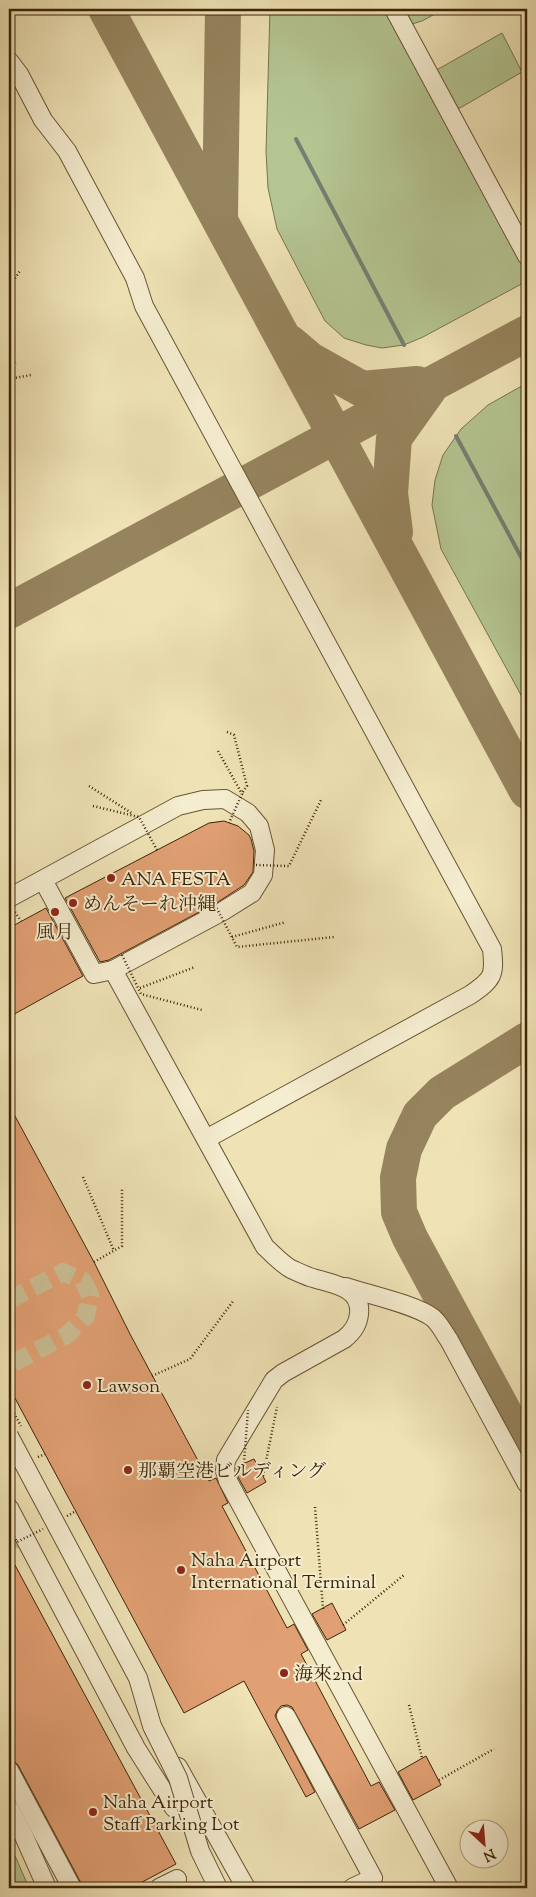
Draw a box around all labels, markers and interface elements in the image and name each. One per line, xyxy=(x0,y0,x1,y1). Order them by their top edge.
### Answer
place label: ANA FESTA xyxy=(121,867,232,894)
marker: ANA FESTA xyxy=(105,872,117,884)
place label: めんそーれ沖縄 xyxy=(83,892,216,919)
marker: めんそーれ沖縄 xyxy=(67,897,79,909)
marker: 風月 xyxy=(49,906,61,918)
place label: 風月 xyxy=(36,920,74,947)
place label: Lawson xyxy=(97,1374,160,1401)
marker: Lawson xyxy=(81,1379,93,1391)
place label: 那覇空港ビルディング xyxy=(138,1459,326,1486)
marker: 那覇空港ビルディング xyxy=(122,1464,134,1476)
place label: Naha Airport International Terminal xyxy=(191,1548,376,1597)
marker: Naha Airport International Terminal xyxy=(175,1564,187,1576)
place label: 海來2nd xyxy=(294,1662,363,1689)
marker: 海來2nd xyxy=(278,1667,290,1679)
place label: Naha Airport Staff Parking Lot xyxy=(103,1790,240,1839)
marker: Naha Airport Staff Parking Lot xyxy=(87,1806,99,1818)
north arrow xyxy=(458,1820,508,1870)
text: N xyxy=(479,1842,498,1865)

